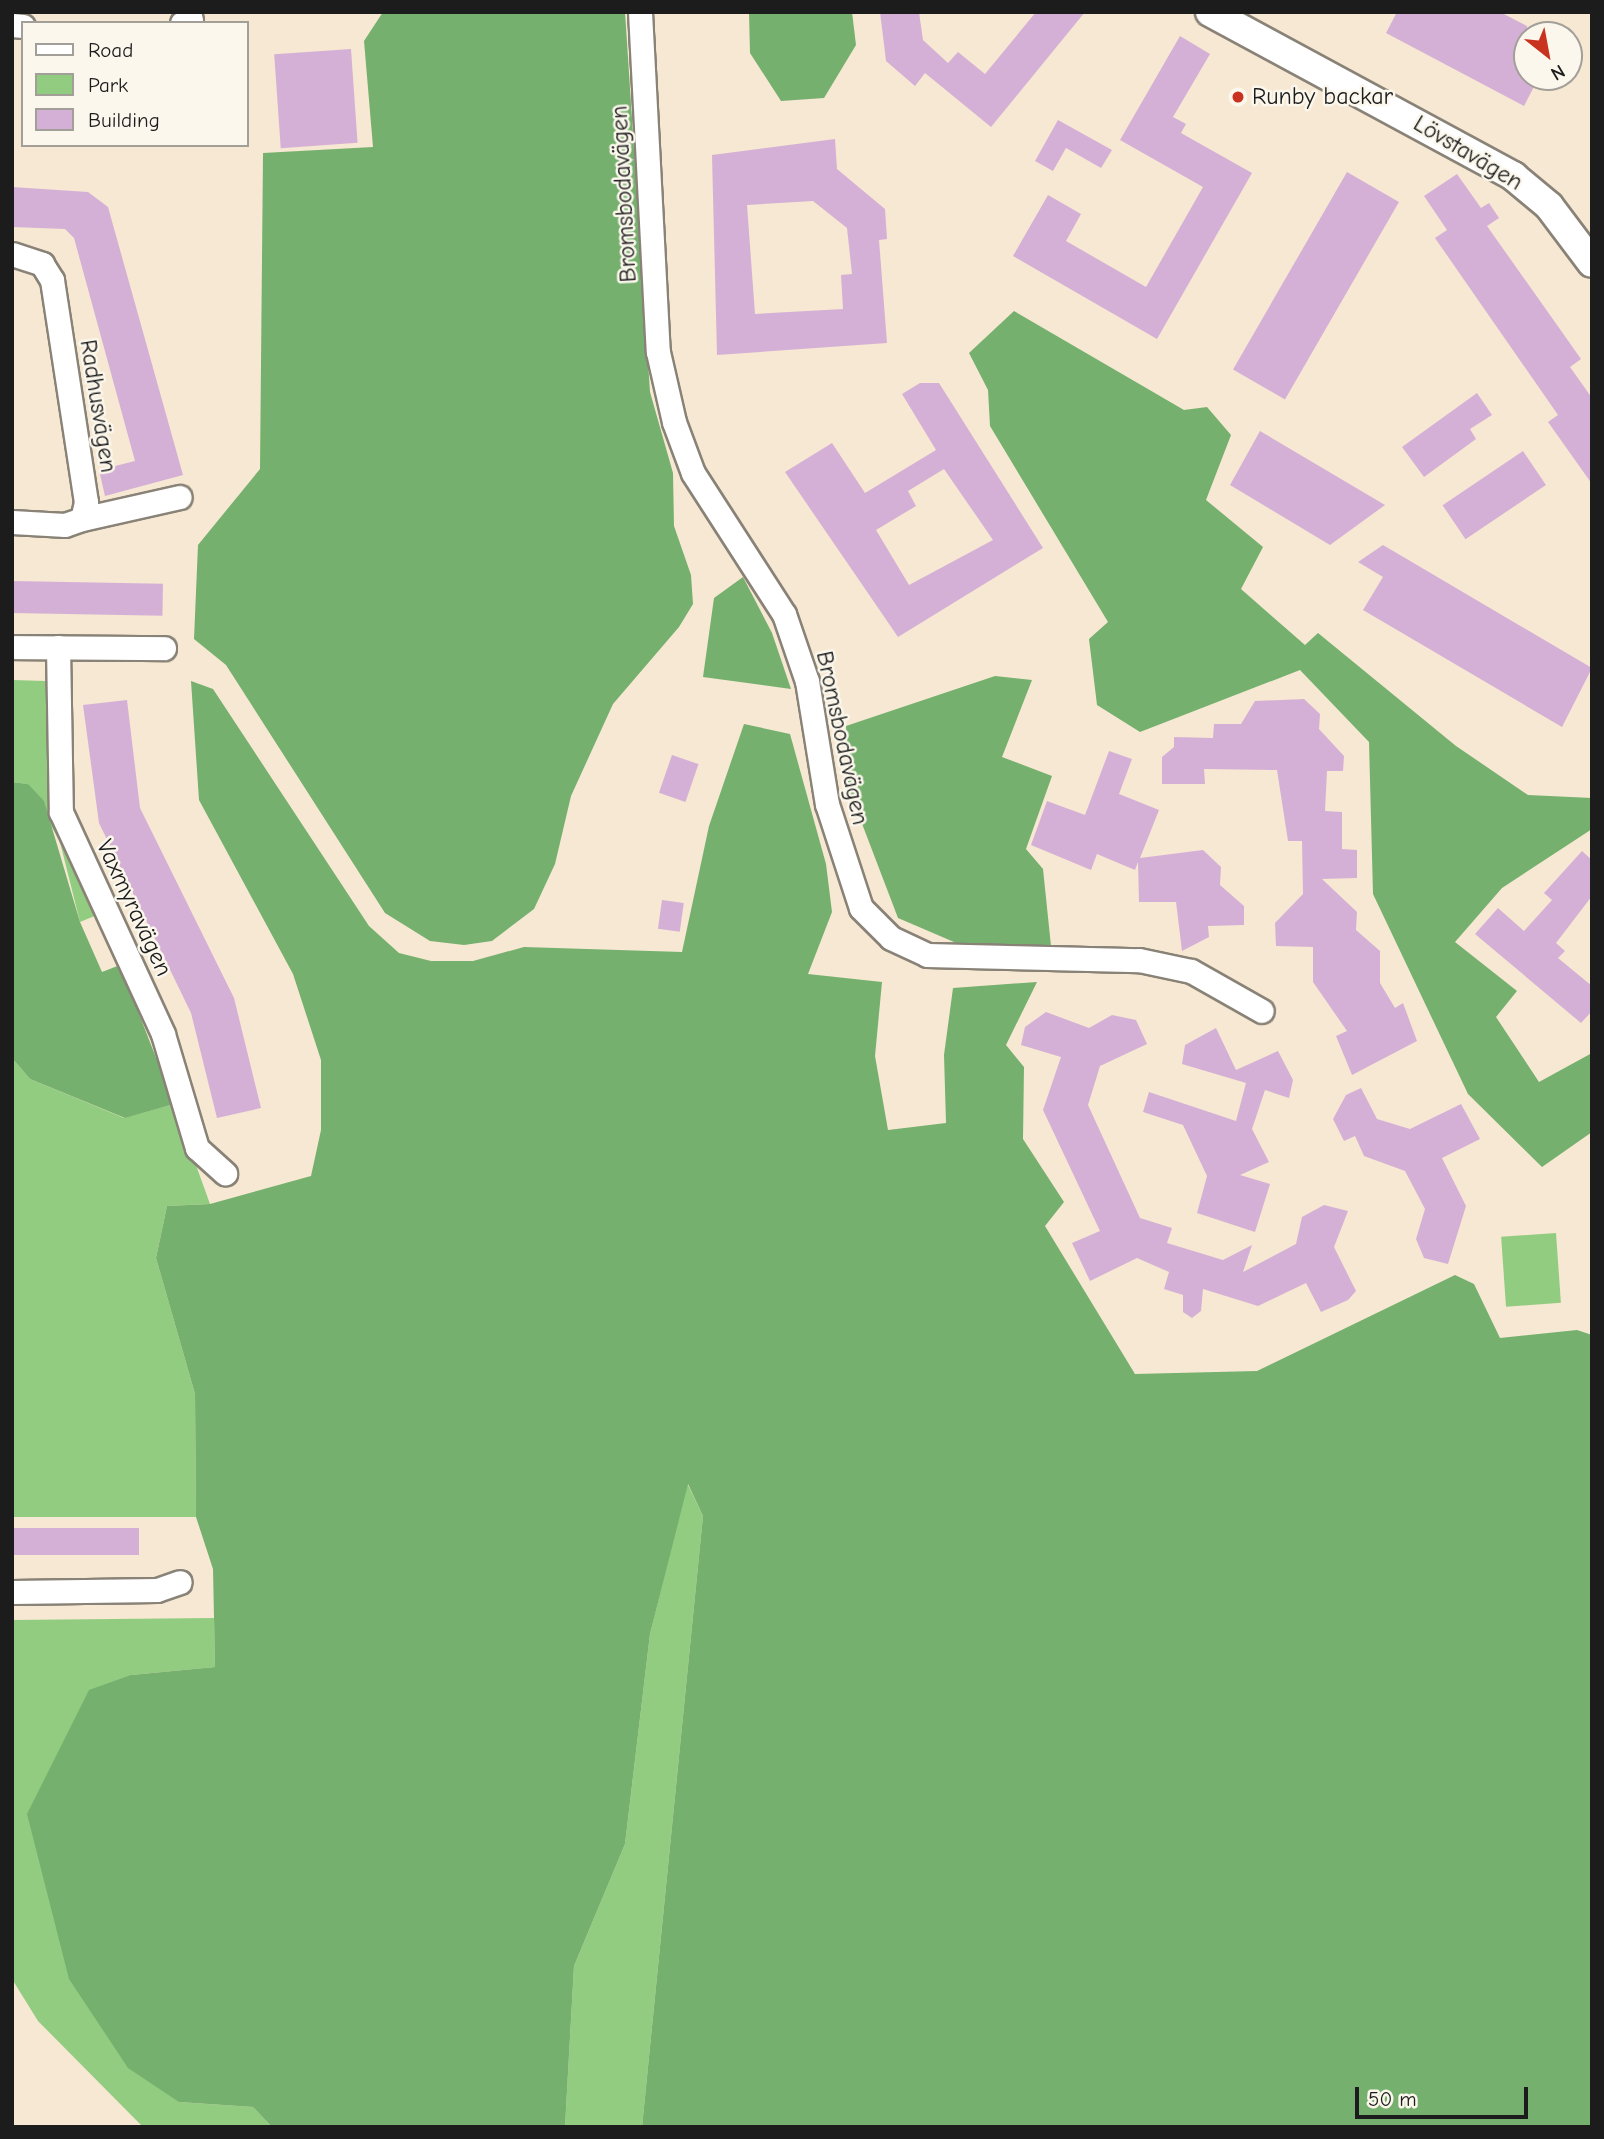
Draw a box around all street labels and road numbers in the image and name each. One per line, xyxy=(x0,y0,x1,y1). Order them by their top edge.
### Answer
street label: Bromsbodavägen xyxy=(605,105,643,283)
street label: Lövstavägen xyxy=(1408,109,1528,197)
street label: Radhusvägen xyxy=(73,337,123,475)
street label: Bromsbodavägen xyxy=(810,648,874,828)
street label: Vaxmyravägen xyxy=(90,835,178,981)

